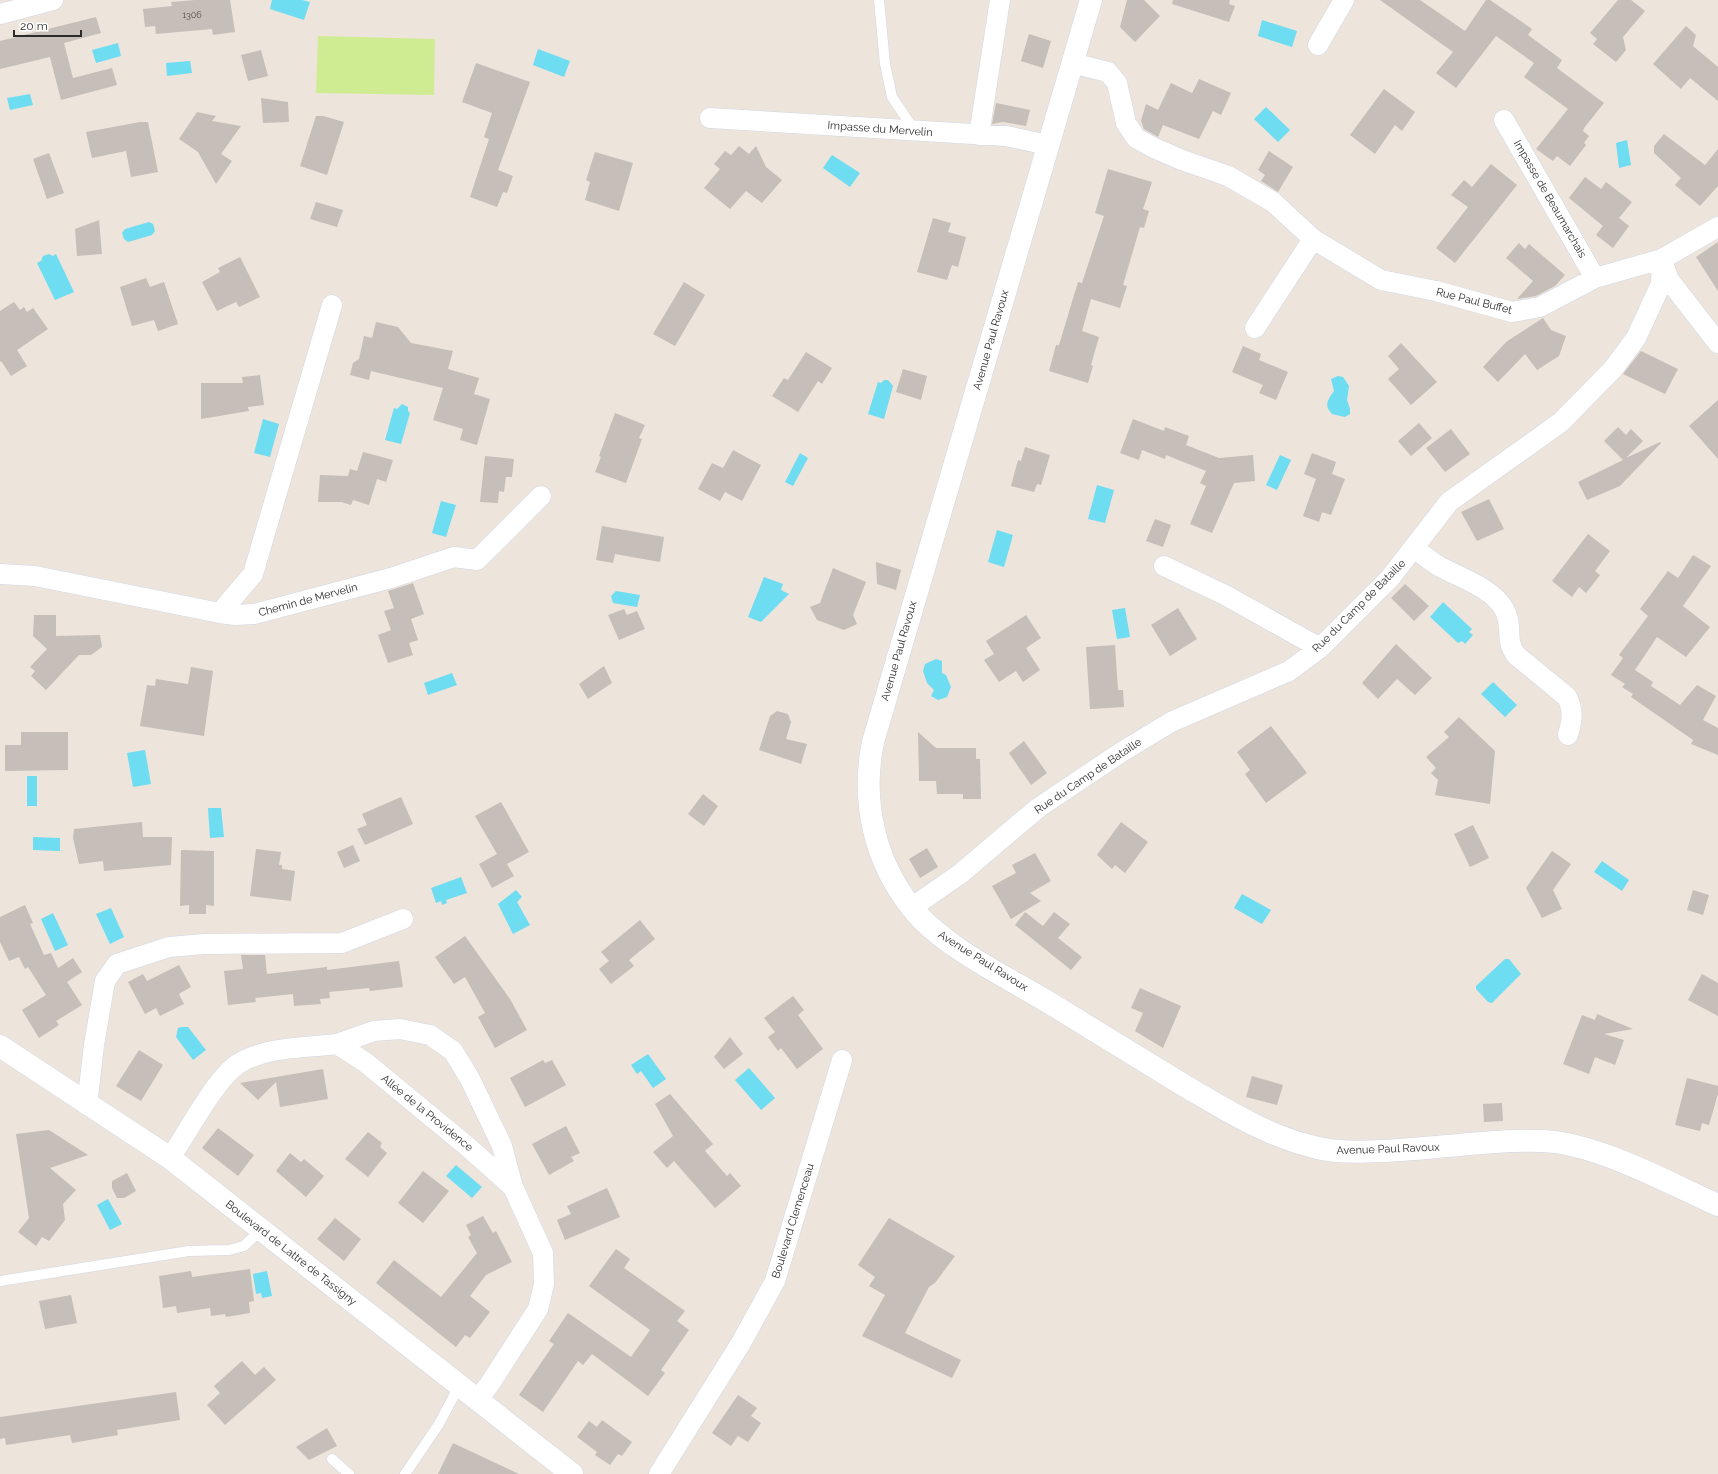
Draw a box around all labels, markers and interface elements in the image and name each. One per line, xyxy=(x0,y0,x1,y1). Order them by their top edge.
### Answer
house number: 1306 xyxy=(182,10,202,20)
scale bar xyxy=(14,12,81,38)
text: 20 m xyxy=(20,19,48,33)
street label: Impasse du Mervelin xyxy=(827,119,933,139)
street label: Impasse de Beaumarchais xyxy=(1511,138,1589,260)
street label: Rue Paul Buffet xyxy=(1435,285,1514,317)
street label: Avenue Paul Ravoux xyxy=(971,288,1012,391)
street label: Rue du Camp de Bataille xyxy=(1310,556,1409,655)
street label: Chemin de Mervelin xyxy=(257,581,359,619)
street label: Avenue Paul Ravoux xyxy=(879,599,920,702)
street label: Rue du Camp de Bataille xyxy=(1032,735,1144,817)
street label: Avenue Paul Ravoux xyxy=(936,928,1031,994)
street label: Allée de la Providence xyxy=(378,1072,476,1154)
street label: Avenue Paul Ravoux xyxy=(1336,1141,1440,1157)
street label: Boulevard Clemenceau xyxy=(769,1162,817,1280)
street label: Boulevard de Lattre de Tassigny xyxy=(223,1198,359,1308)

